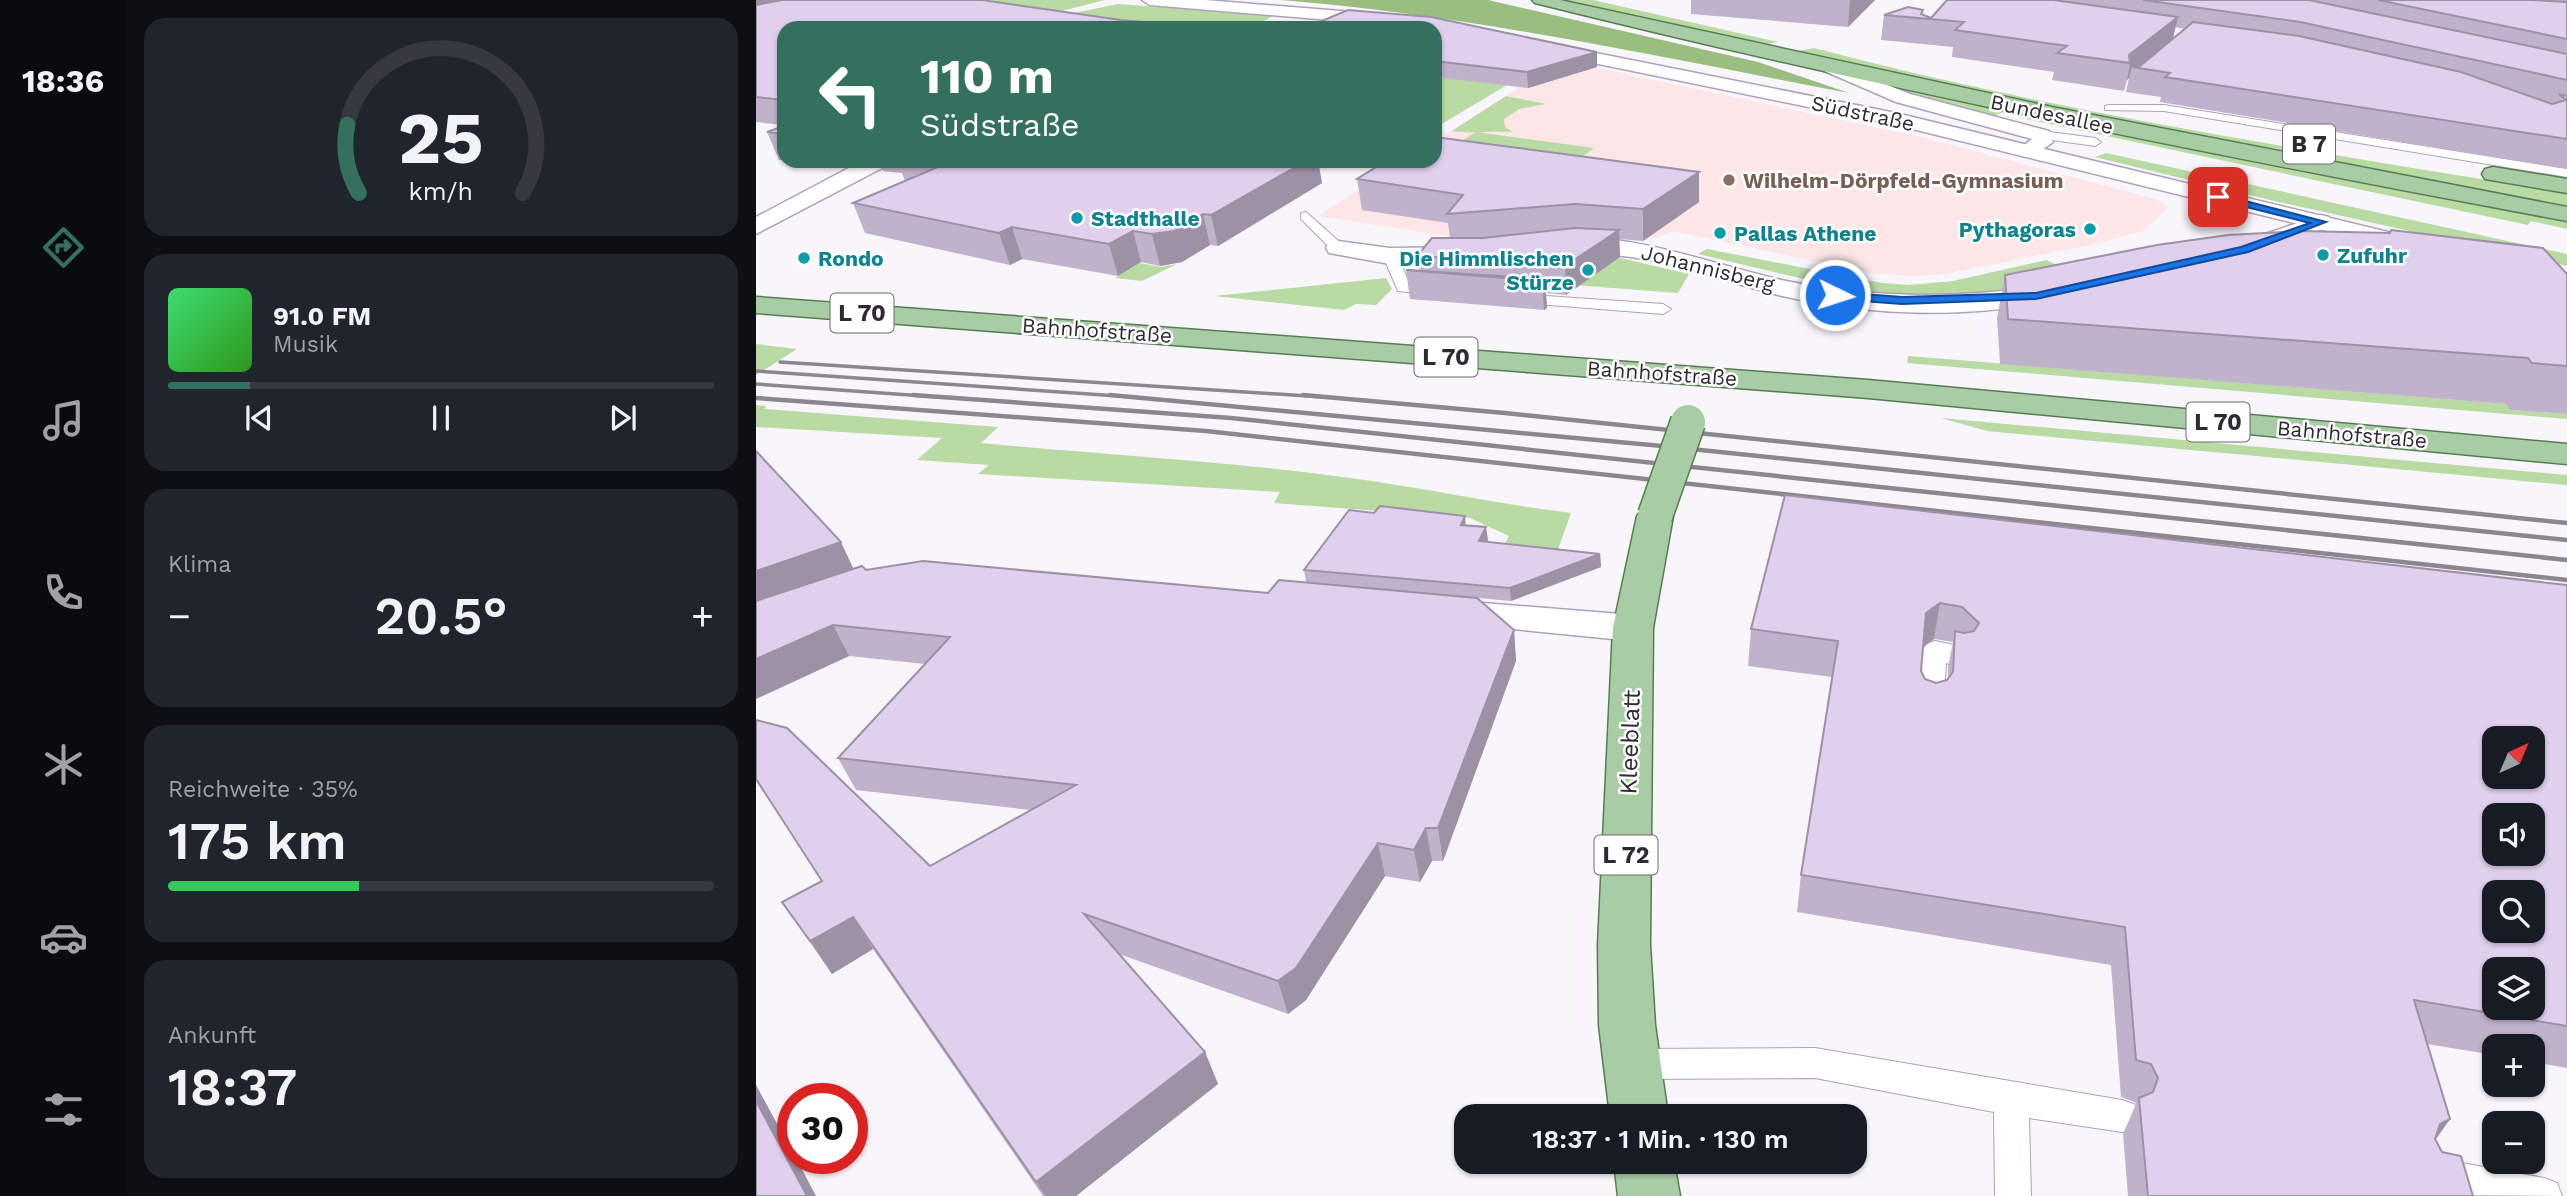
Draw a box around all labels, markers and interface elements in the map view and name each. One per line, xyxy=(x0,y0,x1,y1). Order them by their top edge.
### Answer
text: 110 m xyxy=(920,47,1054,105)
icon: left xyxy=(805,49,896,140)
text: 18:36 xyxy=(22,62,104,100)
street label: Bundesallee xyxy=(1988,89,2116,139)
street label: Südstraße xyxy=(1809,90,1917,136)
text: 25 xyxy=(398,95,484,181)
text: Südstraße xyxy=(920,106,1079,144)
road number: B 7 xyxy=(2283,125,2335,164)
pin xyxy=(2188,167,2248,227)
place label: Wilhelm-Dörpfeld-Gymnasium xyxy=(1743,168,2063,193)
marker: Wilhelm-Dörpfeld-Gymnasium xyxy=(1721,172,1737,188)
text: km/h xyxy=(409,177,473,206)
icon: arrive xyxy=(2199,178,2237,216)
place label: Stadthalle xyxy=(1091,206,1200,231)
marker: Stadthalle xyxy=(1069,210,1085,226)
place label: Pythagoras xyxy=(1959,217,2076,242)
place label: Pallas Athene xyxy=(1734,221,1876,246)
marker: Pythagoras xyxy=(2082,221,2098,237)
icon: directions xyxy=(39,223,88,272)
marker: Pallas Athene xyxy=(1712,225,1728,241)
street label: Johannisberg xyxy=(1639,239,1778,297)
place label: Zufuhr xyxy=(2337,243,2407,268)
place label: Rondo xyxy=(818,246,884,271)
place label: Die Himmlischen Stürze xyxy=(1399,246,1574,295)
marker: Zufuhr xyxy=(2315,247,2331,263)
marker: Rondo xyxy=(796,250,812,266)
position arrow xyxy=(1798,258,1872,332)
marker: Die Himmlischen Stürze xyxy=(1580,262,1596,278)
road number: L 70 xyxy=(830,294,894,332)
text: 91.0 FM xyxy=(273,301,371,331)
street label: Bahnhofstraße xyxy=(1021,312,1173,348)
text: Musik xyxy=(273,331,338,358)
road number: L 70 xyxy=(1414,338,1478,376)
street label: Bahnhofstraße xyxy=(1586,355,1738,391)
icon: music xyxy=(39,396,88,445)
icon: previous xyxy=(240,399,278,437)
icon: pause xyxy=(422,399,460,437)
icon: next xyxy=(604,399,642,437)
road number: L 70 xyxy=(2186,402,2250,442)
street label: Bahnhofstraße xyxy=(2276,415,2428,453)
text: Klima xyxy=(168,551,231,578)
icon: phone xyxy=(39,568,88,617)
text: 20.5° xyxy=(375,586,507,647)
text: − xyxy=(168,594,191,638)
text: + xyxy=(691,594,714,638)
street label: Kleeblatt xyxy=(1614,689,1646,795)
north arrow xyxy=(2482,726,2544,789)
map controls xyxy=(2482,726,2545,1174)
icon: climate xyxy=(39,740,88,789)
text: Reichweite · 35% xyxy=(168,776,358,803)
button: sound xyxy=(2482,803,2545,866)
text: 175 km xyxy=(168,811,347,872)
road number: L 72 xyxy=(1594,835,1658,874)
button: search xyxy=(2482,880,2545,943)
icon: car xyxy=(39,913,88,962)
button: layers xyxy=(2482,957,2545,1020)
text: Ankunft xyxy=(168,1022,256,1049)
button: + xyxy=(2482,1034,2545,1097)
text: 18:37 xyxy=(168,1057,297,1118)
speed limit sign: 30 xyxy=(777,1083,868,1174)
icon: filters xyxy=(39,1085,88,1134)
button: − xyxy=(2482,1111,2545,1174)
text: 18:37 · 1 Min. · 130 m xyxy=(1532,1124,1789,1154)

